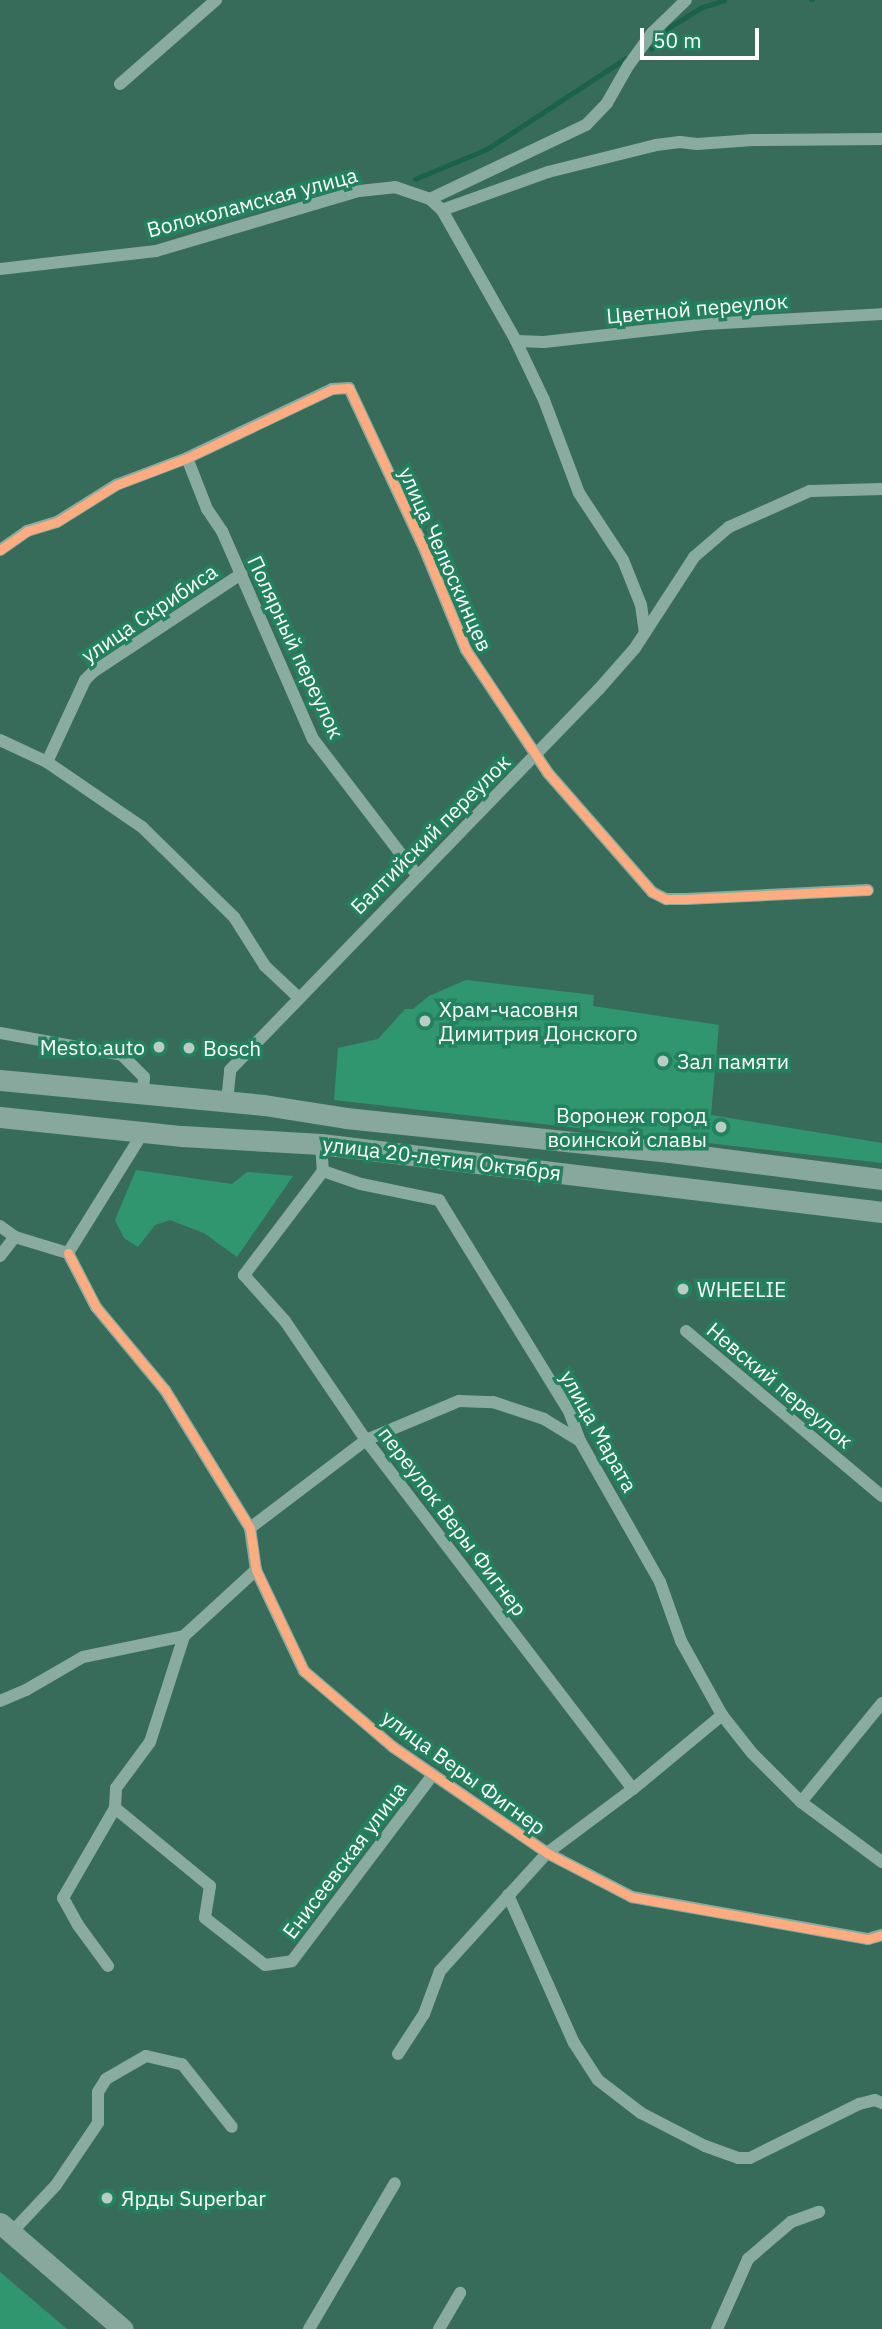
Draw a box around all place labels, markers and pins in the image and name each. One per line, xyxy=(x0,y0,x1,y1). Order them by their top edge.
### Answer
place label: Храм-часовня Димитрия Донского xyxy=(439,996,637,1046)
marker: Храм-часовня Димитрия Донского xyxy=(417,1013,433,1029)
place label: Mesto.auto xyxy=(40,1034,145,1060)
place label: Bosch xyxy=(203,1035,261,1061)
marker: Mesto.auto xyxy=(151,1039,167,1055)
marker: Bosch xyxy=(181,1040,197,1056)
place label: Зал памяти xyxy=(677,1048,789,1074)
marker: Зал памяти xyxy=(655,1053,671,1069)
place label: Воронеж город воинской славы xyxy=(547,1102,707,1152)
marker: Воронеж город воинской славы xyxy=(713,1119,729,1135)
place label: WHEELIE xyxy=(697,1276,786,1302)
marker: WHEELIE xyxy=(675,1281,691,1297)
place label: Ярды Superbar xyxy=(121,2185,266,2211)
marker: Ярды Superbar xyxy=(99,2190,115,2206)

